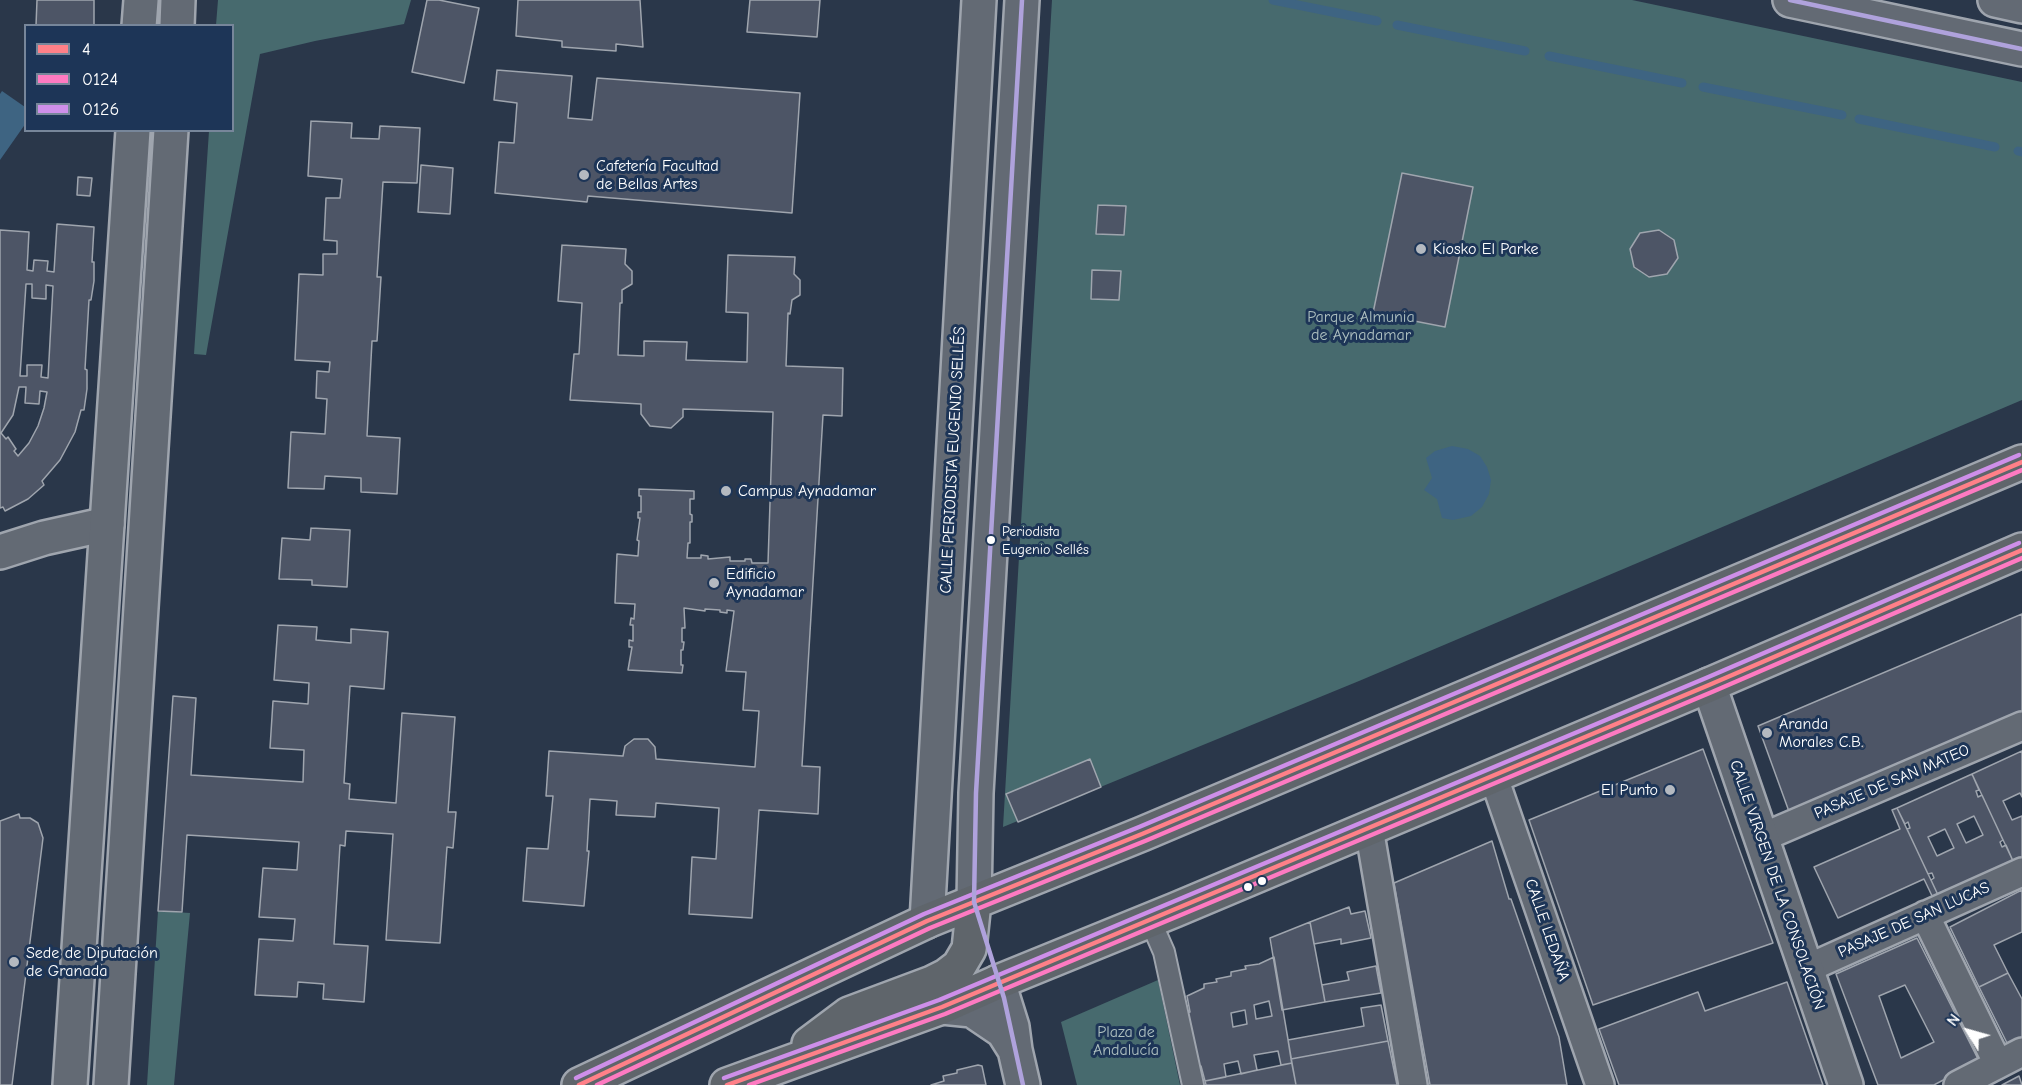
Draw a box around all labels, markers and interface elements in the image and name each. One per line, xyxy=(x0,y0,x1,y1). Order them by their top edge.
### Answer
legend xyxy=(24,24,234,132)
text: 4 xyxy=(82,39,91,60)
text: 0124 xyxy=(82,69,118,90)
text: 0126 xyxy=(82,99,119,120)
place label: Cafetería Facultad de Bellas Artes xyxy=(596,156,719,194)
marker: Cafetería Facultad de Bellas Artes xyxy=(577,168,591,182)
place label: Kiosko El Parke xyxy=(1433,239,1539,259)
marker: Kiosko El Parke xyxy=(1414,242,1428,256)
park label: Parque Almunia de Aynadamar xyxy=(1307,307,1415,345)
street label: CALLE PERIODISTA EUGENIO SELLÉS xyxy=(936,326,970,594)
place label: Campus Aynadamar xyxy=(738,481,876,501)
marker: Campus Aynadamar xyxy=(719,484,733,498)
place label: Periodista Eugenio Sellés xyxy=(1002,524,1089,556)
marker: Periodista Eugenio Sellés xyxy=(985,534,997,546)
place label: Edificio Aynadamar xyxy=(726,564,804,602)
marker: Edificio Aynadamar xyxy=(707,576,721,590)
place label: Aranda Morales C.B. xyxy=(1779,714,1863,752)
marker: Aranda Morales C.B. xyxy=(1760,726,1774,740)
street label: PASAJE DE SAN MATEO xyxy=(1812,741,1972,823)
street label: CALLE VIRGEN DE LA CONSOLACIÓN xyxy=(1725,758,1829,1012)
place label: El Punto xyxy=(1601,780,1658,800)
marker: El Punto xyxy=(1663,783,1677,797)
unlabelled marker xyxy=(1256,875,1268,887)
street label: CALLE LEDAÑA xyxy=(1521,876,1573,984)
street label: PASAJE DE SAN LUCAS xyxy=(1835,878,1993,962)
unlabelled marker xyxy=(1242,881,1254,893)
place label: Sede de Diputación de Granada xyxy=(26,943,158,981)
marker: Sede de Diputación de Granada xyxy=(7,955,21,969)
north arrow xyxy=(1938,1001,1998,1061)
text: N xyxy=(1943,1011,1964,1030)
park label: Plaza de Andalucía xyxy=(1093,1022,1159,1060)

